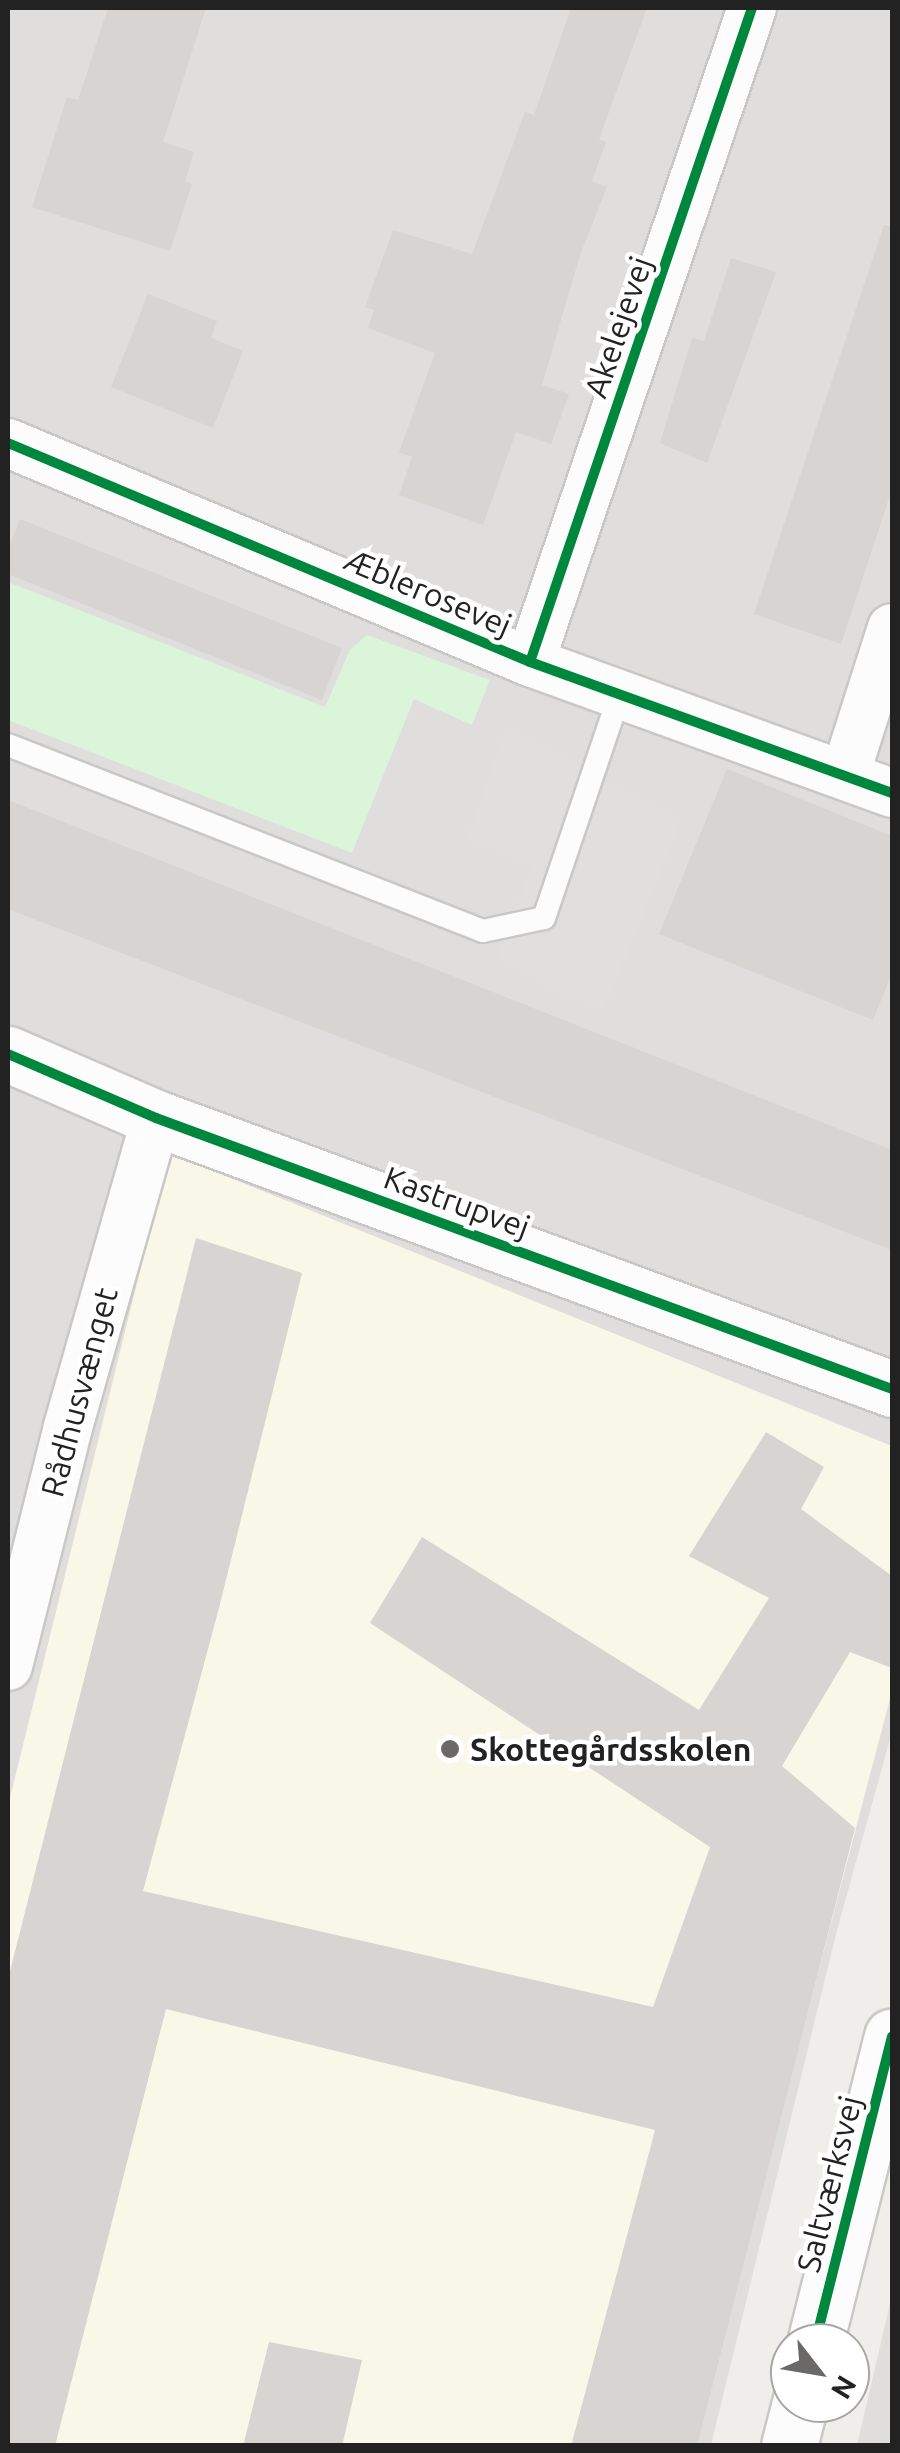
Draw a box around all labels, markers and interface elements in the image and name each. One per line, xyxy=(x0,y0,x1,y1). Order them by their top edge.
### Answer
street label: Akelejevej xyxy=(576,251,660,403)
street label: Æblerosevej xyxy=(339,540,517,644)
street label: Kastrupvej xyxy=(379,1158,535,1246)
street label: Rådhusvænget xyxy=(33,1283,125,1501)
place label: Skottegårdsskolen xyxy=(470,1730,751,1768)
marker: Skottegårdsskolen xyxy=(439,1738,461,1760)
street label: Saltværksvej xyxy=(789,2092,869,2276)
north arrow xyxy=(770,2323,870,2423)
text: N xyxy=(826,2371,863,2405)

